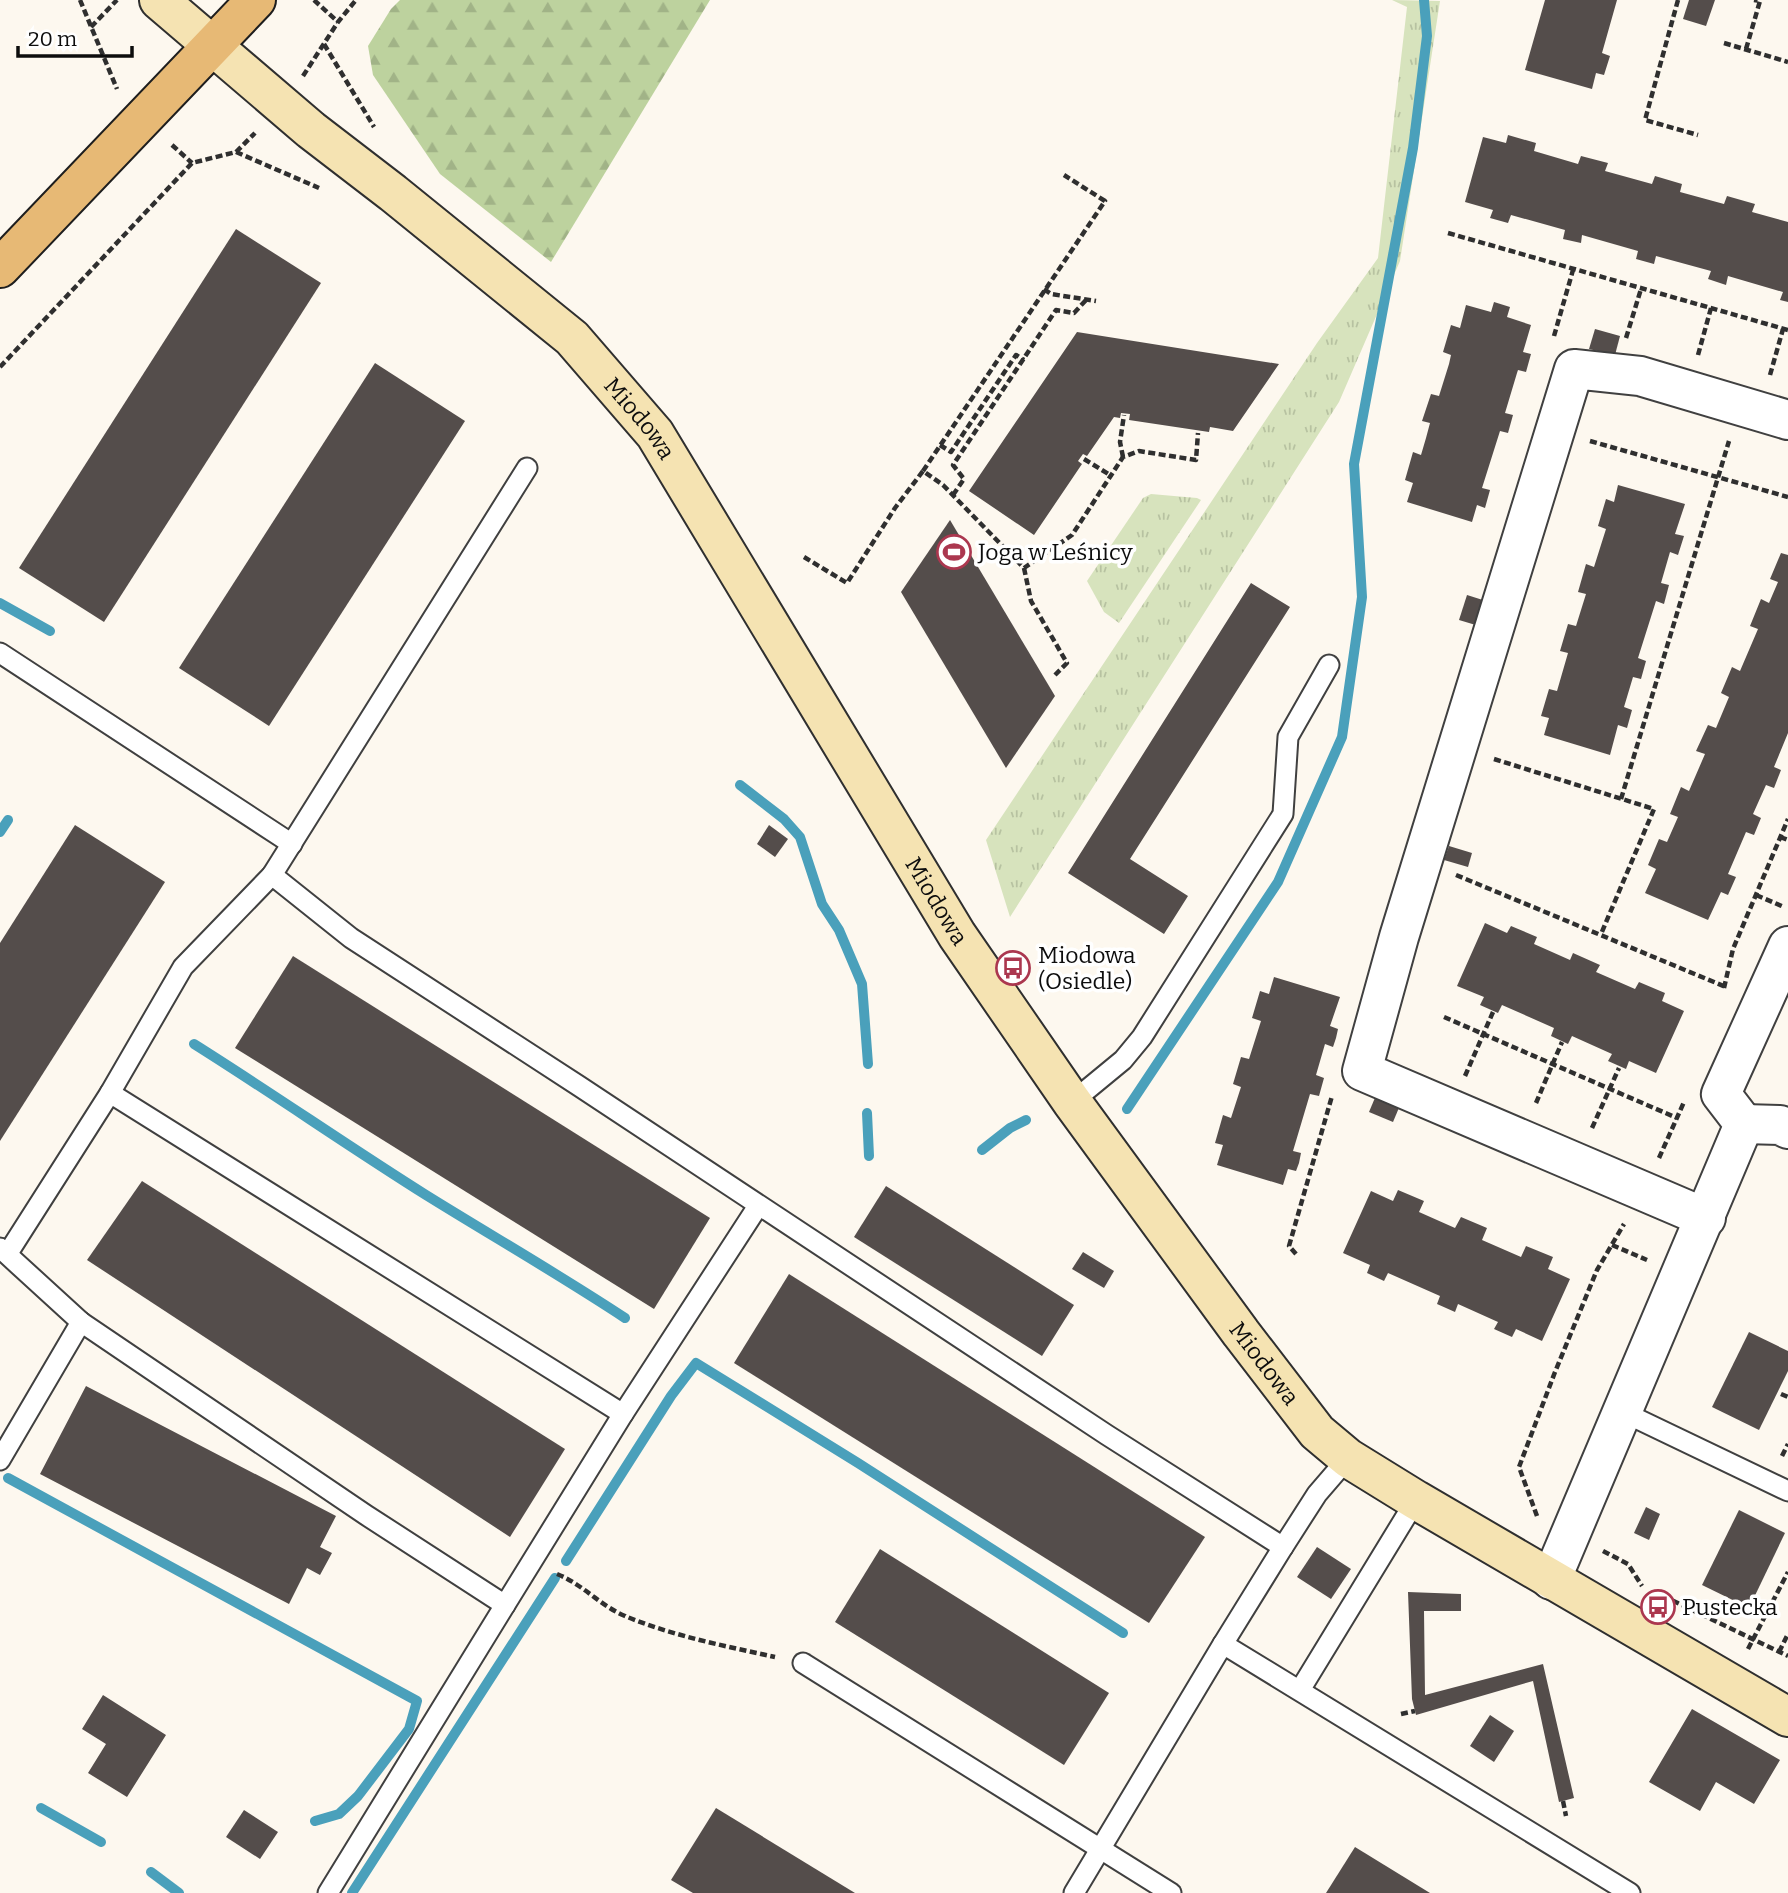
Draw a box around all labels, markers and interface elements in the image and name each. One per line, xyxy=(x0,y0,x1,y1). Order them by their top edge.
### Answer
scale bar xyxy=(18,14,131,58)
text: 20 m xyxy=(28,26,77,52)
street label: Miodowa xyxy=(598,372,681,465)
sports icon: Joga w Leśnicy xyxy=(935,533,973,571)
place label: Joga w Leśnicy xyxy=(977,538,1133,566)
street label: Miodowa xyxy=(899,852,974,951)
place label: Miodowa (Osiedle) xyxy=(1038,941,1136,995)
bus stop icon: Miodowa (Osiedle) xyxy=(994,949,1032,987)
street label: Miodowa xyxy=(1224,1316,1305,1411)
bus stop icon: Pustecka xyxy=(1639,1588,1677,1626)
place label: Pustecka xyxy=(1682,1593,1778,1621)

